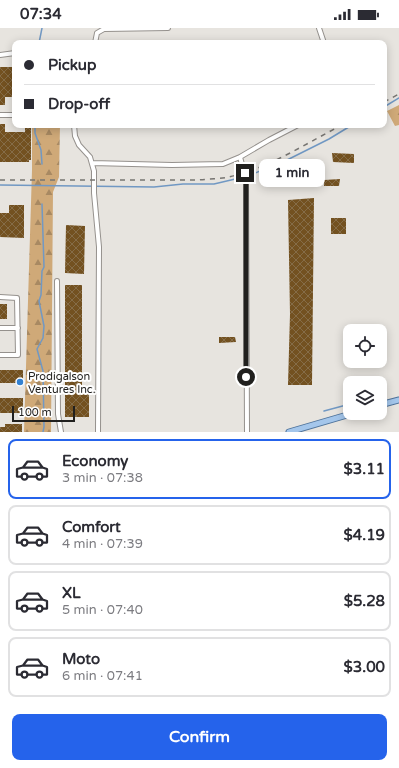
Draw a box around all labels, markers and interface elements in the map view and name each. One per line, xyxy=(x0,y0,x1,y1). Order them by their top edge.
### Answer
text: 07:34 xyxy=(20,5,62,23)
text: Pickup xyxy=(48,56,96,74)
text: Drop-off xyxy=(48,95,110,113)
callout: 1 min xyxy=(259,159,325,187)
route end xyxy=(236,164,254,182)
text: 1 min xyxy=(275,165,309,181)
map controls xyxy=(343,324,387,420)
button: locate xyxy=(343,324,387,368)
route start xyxy=(237,368,255,386)
place label: Prodigalson Ventures Inc. xyxy=(28,370,96,396)
button: layers xyxy=(343,376,387,420)
marker: Prodigalson Ventures Inc. xyxy=(15,377,25,387)
scale bar xyxy=(12,404,75,423)
text: 100 m xyxy=(18,406,52,419)
icon: car xyxy=(14,451,50,487)
text: Economy xyxy=(62,452,128,470)
text: $3.11 xyxy=(344,460,385,478)
text: 3 min · 07:38 xyxy=(62,470,143,486)
icon: car xyxy=(14,517,50,553)
text: Comfort xyxy=(62,518,121,536)
text: $4.19 xyxy=(344,526,385,544)
text: 4 min · 07:39 xyxy=(62,536,143,552)
icon: car xyxy=(14,583,50,619)
text: XL xyxy=(62,584,81,602)
text: $5.28 xyxy=(344,592,385,610)
text: 5 min · 07:40 xyxy=(62,602,143,618)
icon: car xyxy=(14,649,50,685)
text: Moto xyxy=(62,650,100,668)
text: $3.00 xyxy=(344,658,385,676)
text: 6 min · 07:41 xyxy=(62,668,143,684)
button: Confirm xyxy=(12,714,387,760)

